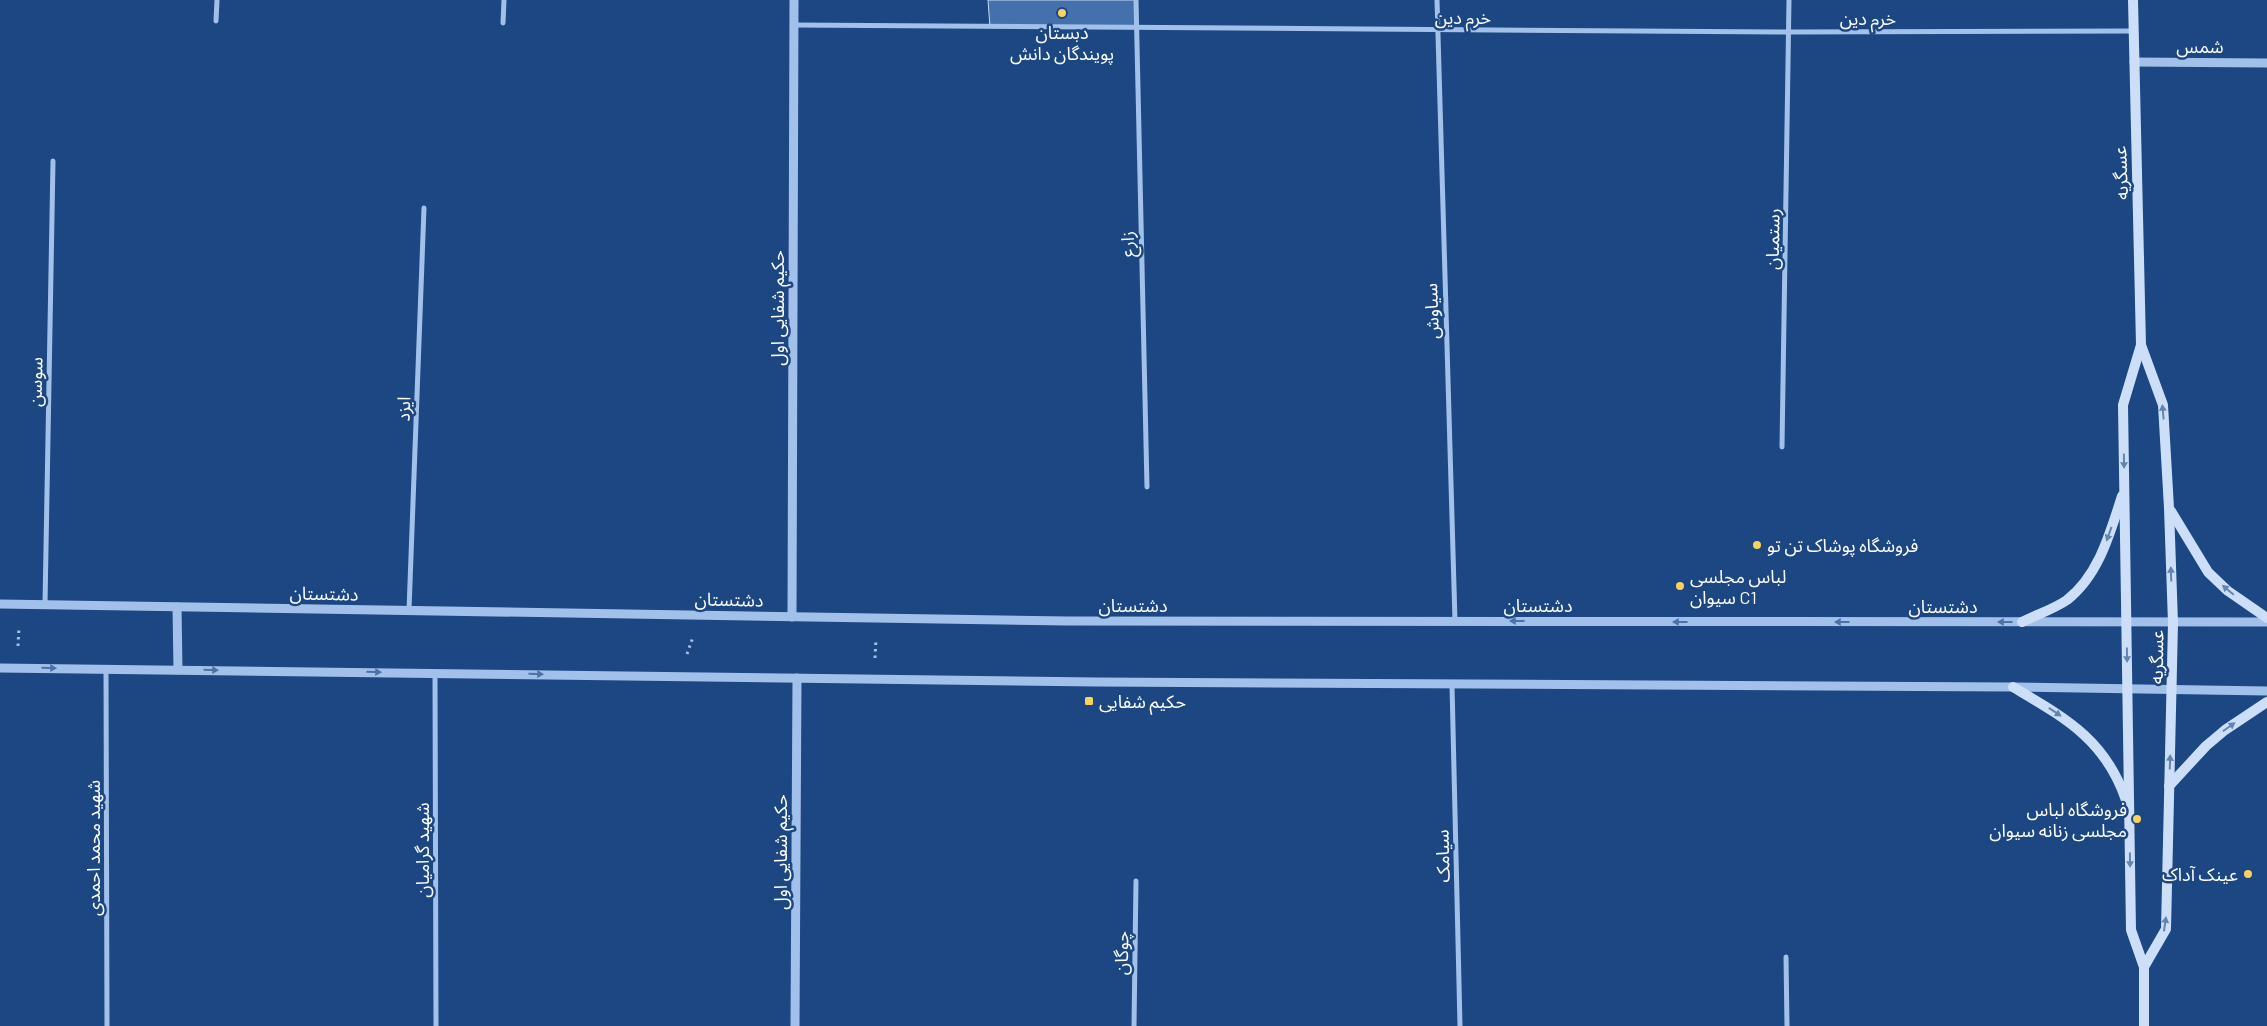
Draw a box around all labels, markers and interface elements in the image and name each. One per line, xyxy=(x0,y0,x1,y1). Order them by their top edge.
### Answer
street label: خرم دین xyxy=(1435,6,1491,32)
marker: دبستان پویندگان دانش xyxy=(1056,7,1068,19)
street label: خرم دین xyxy=(1840,7,1896,33)
place label: دبستان پویندگان دانش xyxy=(1010,21,1114,65)
street label: شمس xyxy=(2176,35,2224,58)
street label: عسگریه xyxy=(2108,145,2133,200)
street label: رستمیان xyxy=(1760,208,1785,270)
street label: زارع xyxy=(1116,231,1142,257)
street label: حکیم شفایی اول xyxy=(766,250,791,366)
street label: سیاوش xyxy=(1419,283,1444,339)
street label: سوسن xyxy=(24,357,47,407)
street label: ایزد xyxy=(392,396,415,422)
one-way arrow xyxy=(2159,404,2167,420)
one-way arrow xyxy=(2120,453,2128,469)
one-way arrow xyxy=(2105,527,2112,542)
place label: فروشگاه پوشاک تن تو xyxy=(1767,534,1918,557)
marker: فروشگاه پوشاک تن تو xyxy=(1751,539,1763,551)
place label: لباس مجلسی سیوان C1 xyxy=(1690,565,1786,609)
one-way arrow xyxy=(2167,566,2175,582)
marker: لباس مجلسی سیوان C1 xyxy=(1674,580,1686,592)
street label: دشتستان xyxy=(289,581,359,606)
one-way arrow xyxy=(2221,584,2234,595)
street label: دشتستان xyxy=(694,587,764,612)
street label: دشتستان xyxy=(1099,594,1168,617)
street label: دشتستان xyxy=(1504,594,1573,617)
street label: دشتستان xyxy=(1909,595,1978,618)
one-way arrow xyxy=(1509,617,1525,625)
one-way arrow xyxy=(1671,618,1687,626)
one-way arrow xyxy=(1834,618,1850,626)
one-way arrow xyxy=(1996,618,2012,626)
street label: عسگریه xyxy=(2145,630,2168,684)
one-way arrow xyxy=(2123,648,2131,664)
one-way arrow xyxy=(41,665,57,673)
one-way arrow xyxy=(203,667,219,675)
one-way arrow xyxy=(366,668,382,676)
one-way arrow xyxy=(528,671,544,679)
place label: حکیم شفایی xyxy=(1099,690,1186,715)
marker: حکیم شفایی xyxy=(1083,695,1095,707)
one-way arrow xyxy=(2048,707,2062,717)
one-way arrow xyxy=(2222,722,2236,732)
one-way arrow xyxy=(2166,754,2174,770)
street label: شهید محمد احمدی xyxy=(82,780,105,916)
street label: حکیم شفایی اول xyxy=(769,794,794,910)
place label: فروشگاه لباس مجلسی زنانه سیوان xyxy=(1989,798,2127,842)
street label: شهید گرامیان xyxy=(411,802,434,898)
marker: فروشگاه لباس مجلسی زنانه سیوان xyxy=(2131,813,2143,825)
street label: سیامک xyxy=(1431,829,1453,883)
one-way arrow xyxy=(2126,852,2134,868)
place label: عینک آداک xyxy=(2162,863,2238,885)
marker: عینک آداک xyxy=(2242,868,2254,880)
one-way arrow xyxy=(2161,916,2169,932)
street label: چوگان xyxy=(1110,931,1133,975)

